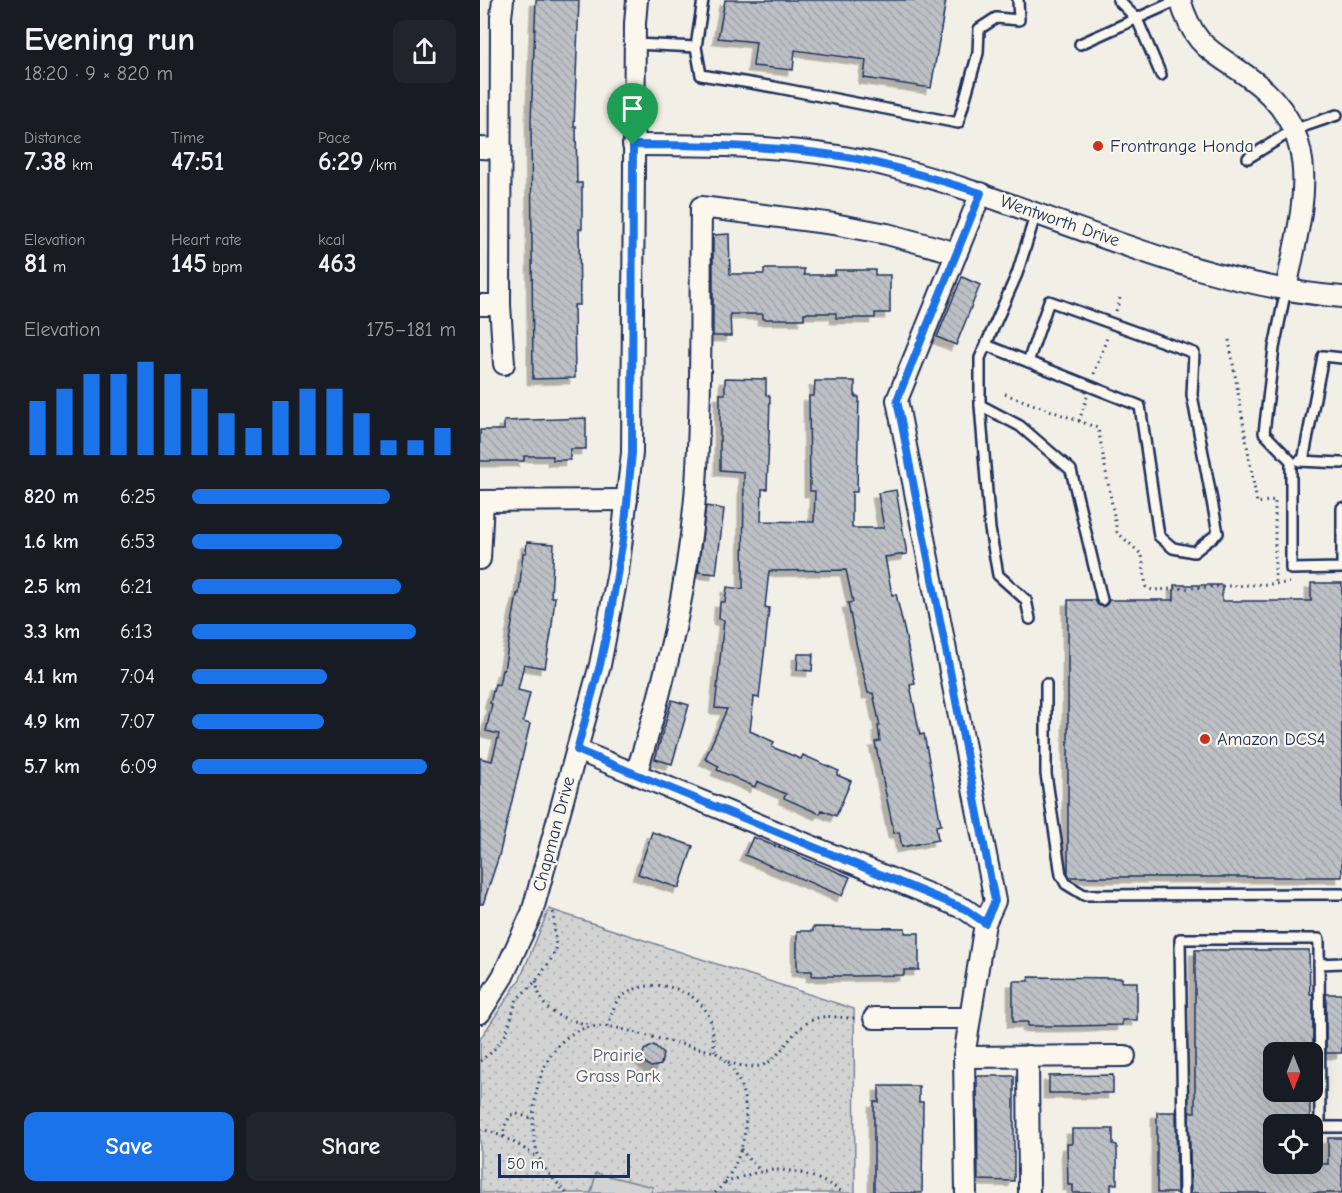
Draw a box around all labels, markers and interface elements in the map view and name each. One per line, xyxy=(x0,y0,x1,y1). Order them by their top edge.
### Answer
text: Evening run xyxy=(24,20,195,58)
button: share xyxy=(393,20,456,83)
text: 18:20 · 9 × 820 m xyxy=(24,62,173,85)
pin xyxy=(607,83,658,145)
icon: arrive xyxy=(616,92,649,125)
text: Distance xyxy=(24,129,81,147)
text: Time xyxy=(171,129,204,147)
text: Pace xyxy=(318,129,350,147)
place label: Frontrange Honda xyxy=(1110,136,1254,157)
marker: Frontrange Honda xyxy=(1091,139,1105,153)
text: 7.38 xyxy=(24,147,67,177)
text: 47:51 xyxy=(171,147,224,177)
text: 6:29 xyxy=(318,147,364,177)
text: km xyxy=(67,156,93,174)
text: /km xyxy=(364,156,397,174)
street label: Wentworth Drive xyxy=(997,191,1123,251)
text: Elevation xyxy=(24,231,85,249)
text: Heart rate xyxy=(171,231,242,249)
text: kcal xyxy=(318,231,345,249)
text: 81 xyxy=(24,249,48,279)
text: 145 xyxy=(171,249,207,279)
text: 463 xyxy=(318,249,357,279)
text: m xyxy=(48,258,66,276)
text: bpm xyxy=(207,258,243,276)
text: Elevation xyxy=(24,318,101,341)
text: 175–181 m xyxy=(366,318,456,341)
text: 820 m xyxy=(24,485,79,508)
text: 6:25 xyxy=(120,485,156,508)
text: 1.6 km xyxy=(24,530,79,553)
text: 6:53 xyxy=(120,530,155,553)
text: 2.5 km xyxy=(24,575,81,598)
text: 6:21 xyxy=(120,575,153,598)
text: 3.3 km xyxy=(24,620,80,643)
text: 6:13 xyxy=(120,620,153,643)
text: 4.1 km xyxy=(24,665,78,688)
text: 7:04 xyxy=(120,665,155,688)
text: 4.9 km xyxy=(24,710,80,733)
text: 7:07 xyxy=(120,710,155,733)
place label: Amazon DCS4 xyxy=(1217,729,1326,750)
marker: Amazon DCS4 xyxy=(1198,732,1212,746)
text: 5.7 km xyxy=(24,755,80,778)
text: 6:09 xyxy=(120,755,157,778)
street label: Chapman Drive xyxy=(529,774,579,894)
north arrow xyxy=(1263,1042,1323,1102)
map controls xyxy=(1263,1042,1323,1174)
park label: Prairie Grass Park xyxy=(576,1045,661,1087)
button: Save xyxy=(24,1112,234,1181)
button: Share xyxy=(246,1112,456,1181)
button: locate xyxy=(1263,1114,1323,1174)
scale bar xyxy=(498,1151,630,1178)
text: 50 m xyxy=(507,1155,544,1173)

